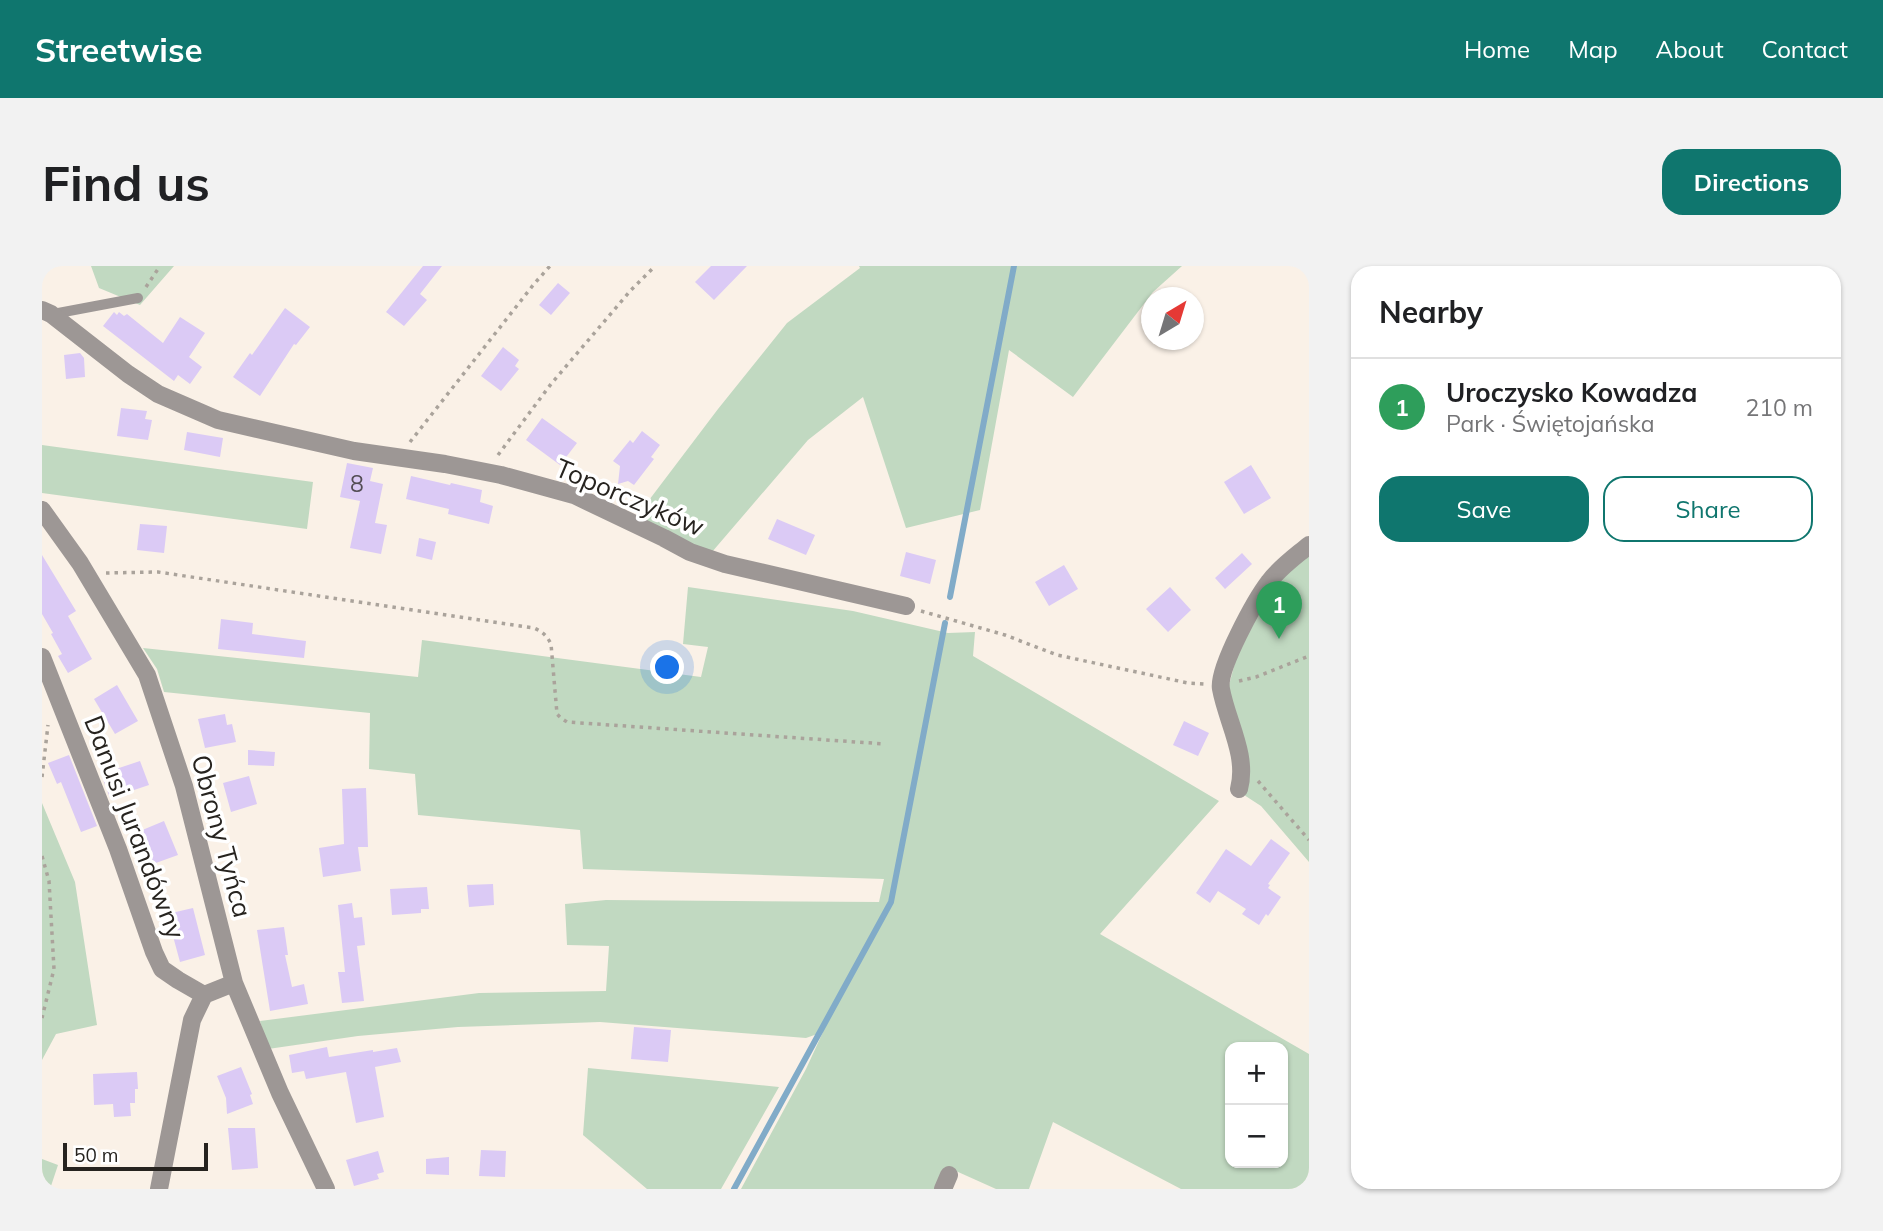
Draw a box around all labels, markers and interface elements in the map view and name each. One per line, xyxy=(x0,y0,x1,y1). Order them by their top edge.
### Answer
text: Streetwise xyxy=(35,29,203,70)
text: Home xyxy=(1464,34,1530,64)
text: Map xyxy=(1568,34,1618,64)
text: About xyxy=(1656,34,1724,64)
text: Contact xyxy=(1762,34,1848,64)
button: Directions xyxy=(1662,149,1841,215)
text: Find us xyxy=(42,152,210,213)
north arrow xyxy=(1141,287,1204,350)
text: Nearby xyxy=(1379,293,1483,331)
text: Uroczysko Kowadza xyxy=(1446,376,1697,409)
text: 1 xyxy=(1395,393,1409,422)
text: 210 m xyxy=(1745,393,1813,422)
text: Park · Świętojańska xyxy=(1446,409,1655,438)
street label: Toporczyków xyxy=(551,451,709,543)
house number: 8 xyxy=(350,469,364,498)
button: Save xyxy=(1379,476,1589,542)
button: Share xyxy=(1603,476,1813,542)
pin: 1 xyxy=(1256,581,1302,639)
your location xyxy=(650,650,684,684)
street label: Danusi Jurandówny xyxy=(77,711,193,944)
street label: Obrony Tyńca xyxy=(184,751,260,921)
map controls xyxy=(1225,1042,1288,1168)
button: + xyxy=(1225,1042,1288,1105)
button: − xyxy=(1225,1105,1288,1168)
scale bar xyxy=(63,1140,208,1172)
text: 50 m xyxy=(74,1143,118,1167)

